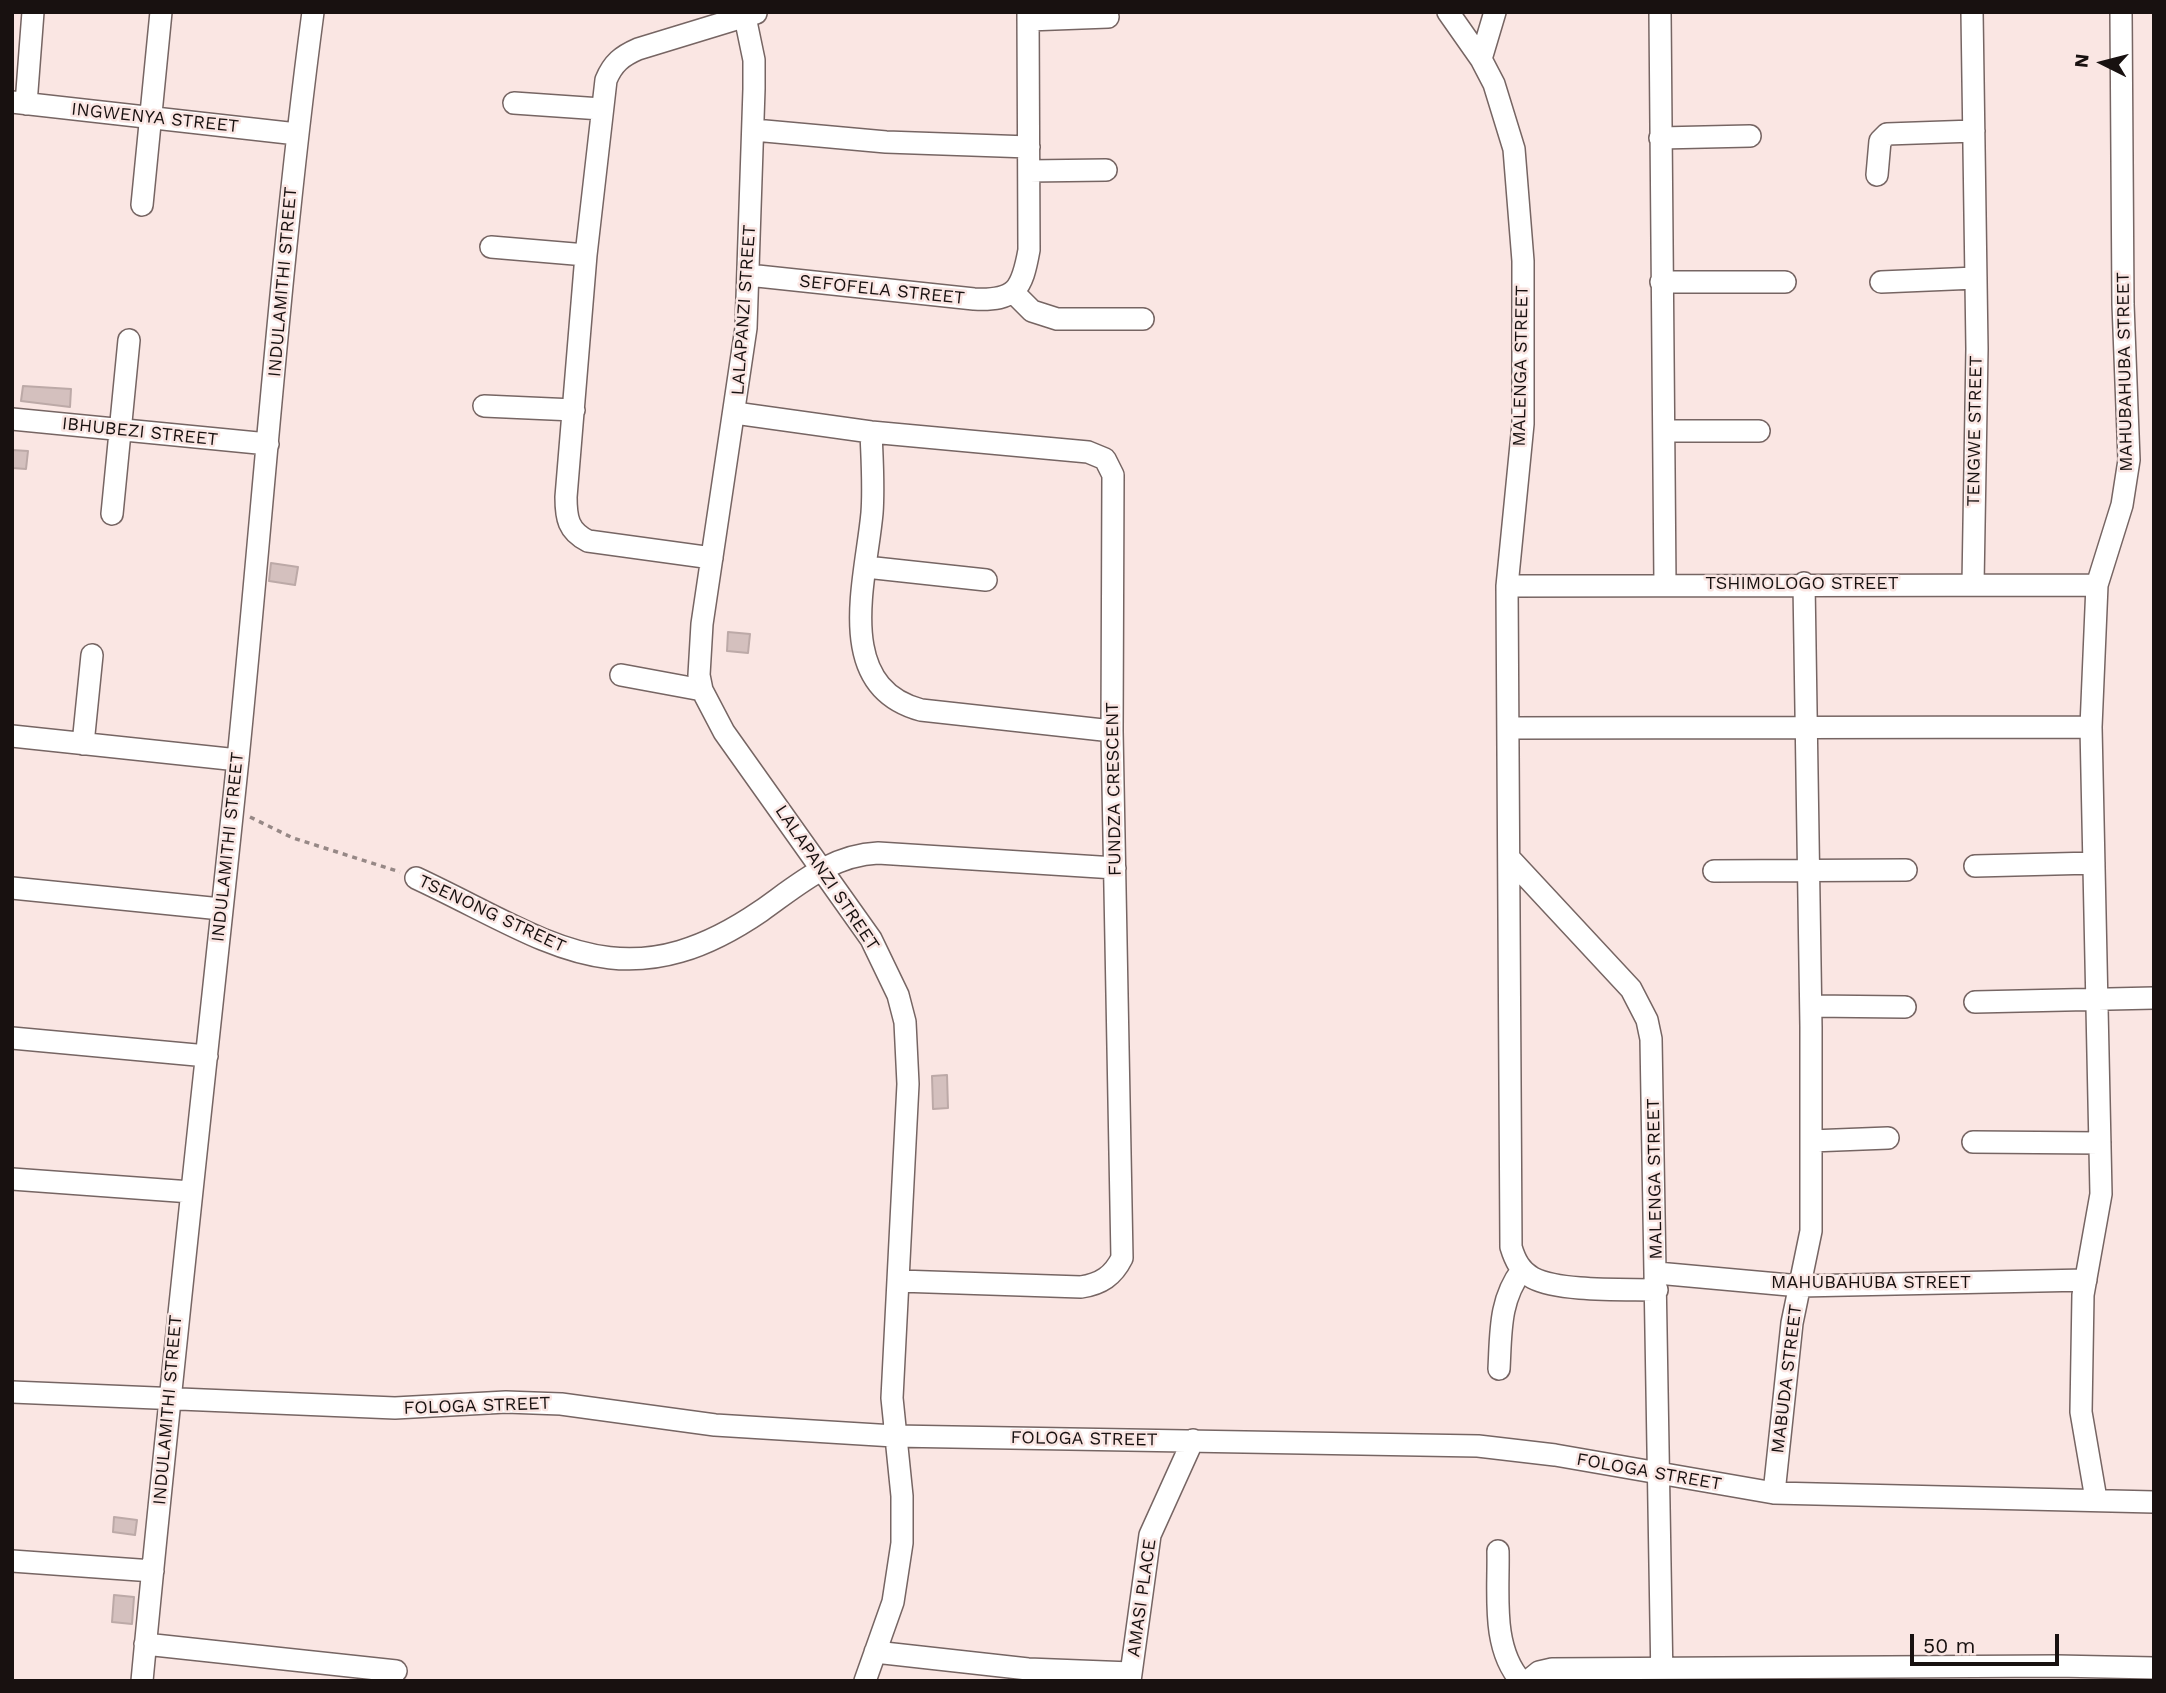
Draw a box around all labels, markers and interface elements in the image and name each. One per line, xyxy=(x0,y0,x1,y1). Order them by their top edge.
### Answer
north arrow xyxy=(2068,28,2138,98)
text: N xyxy=(2069,53,2094,69)
street label: INGWENYA STREET xyxy=(70,98,240,138)
street label: INDULAMITHI STREET xyxy=(264,186,302,378)
street label: LALAPANZI STREET xyxy=(727,224,761,396)
street label: SEFOFELA STREET xyxy=(798,271,966,309)
street label: MAHUBAHUBA STREET xyxy=(2112,272,2138,472)
street label: MALENGA STREET xyxy=(1509,285,1533,447)
street label: TENGWE STREET xyxy=(1963,355,1987,507)
street label: IBHUBEZI STREET xyxy=(61,413,219,451)
street label: TSHIMOLOGO STREET xyxy=(1705,573,1899,595)
street label: FUNDZA CRESCENT xyxy=(1102,702,1126,876)
street label: INDULAMITHI STREET xyxy=(207,751,249,943)
street label: LALAPANZI STREET xyxy=(770,801,884,955)
street label: TSENONG STREET xyxy=(415,870,569,958)
street label: MALENGA STREET xyxy=(1643,1098,1667,1260)
street label: MAHUBAHUBA STREET xyxy=(1771,1272,1971,1294)
street label: MABUDA STREET xyxy=(1767,1303,1807,1455)
street label: INDULAMITHI STREET xyxy=(149,1314,187,1506)
street label: FOLOGA STREET xyxy=(403,1393,551,1419)
street label: FOLOGA STREET xyxy=(1010,1427,1158,1451)
street label: FOLOGA STREET xyxy=(1575,1449,1723,1495)
street label: AMASI PLACE xyxy=(1123,1538,1161,1658)
scale bar xyxy=(1914,1620,2063,1664)
text: 50 m xyxy=(1923,1633,1975,1658)

